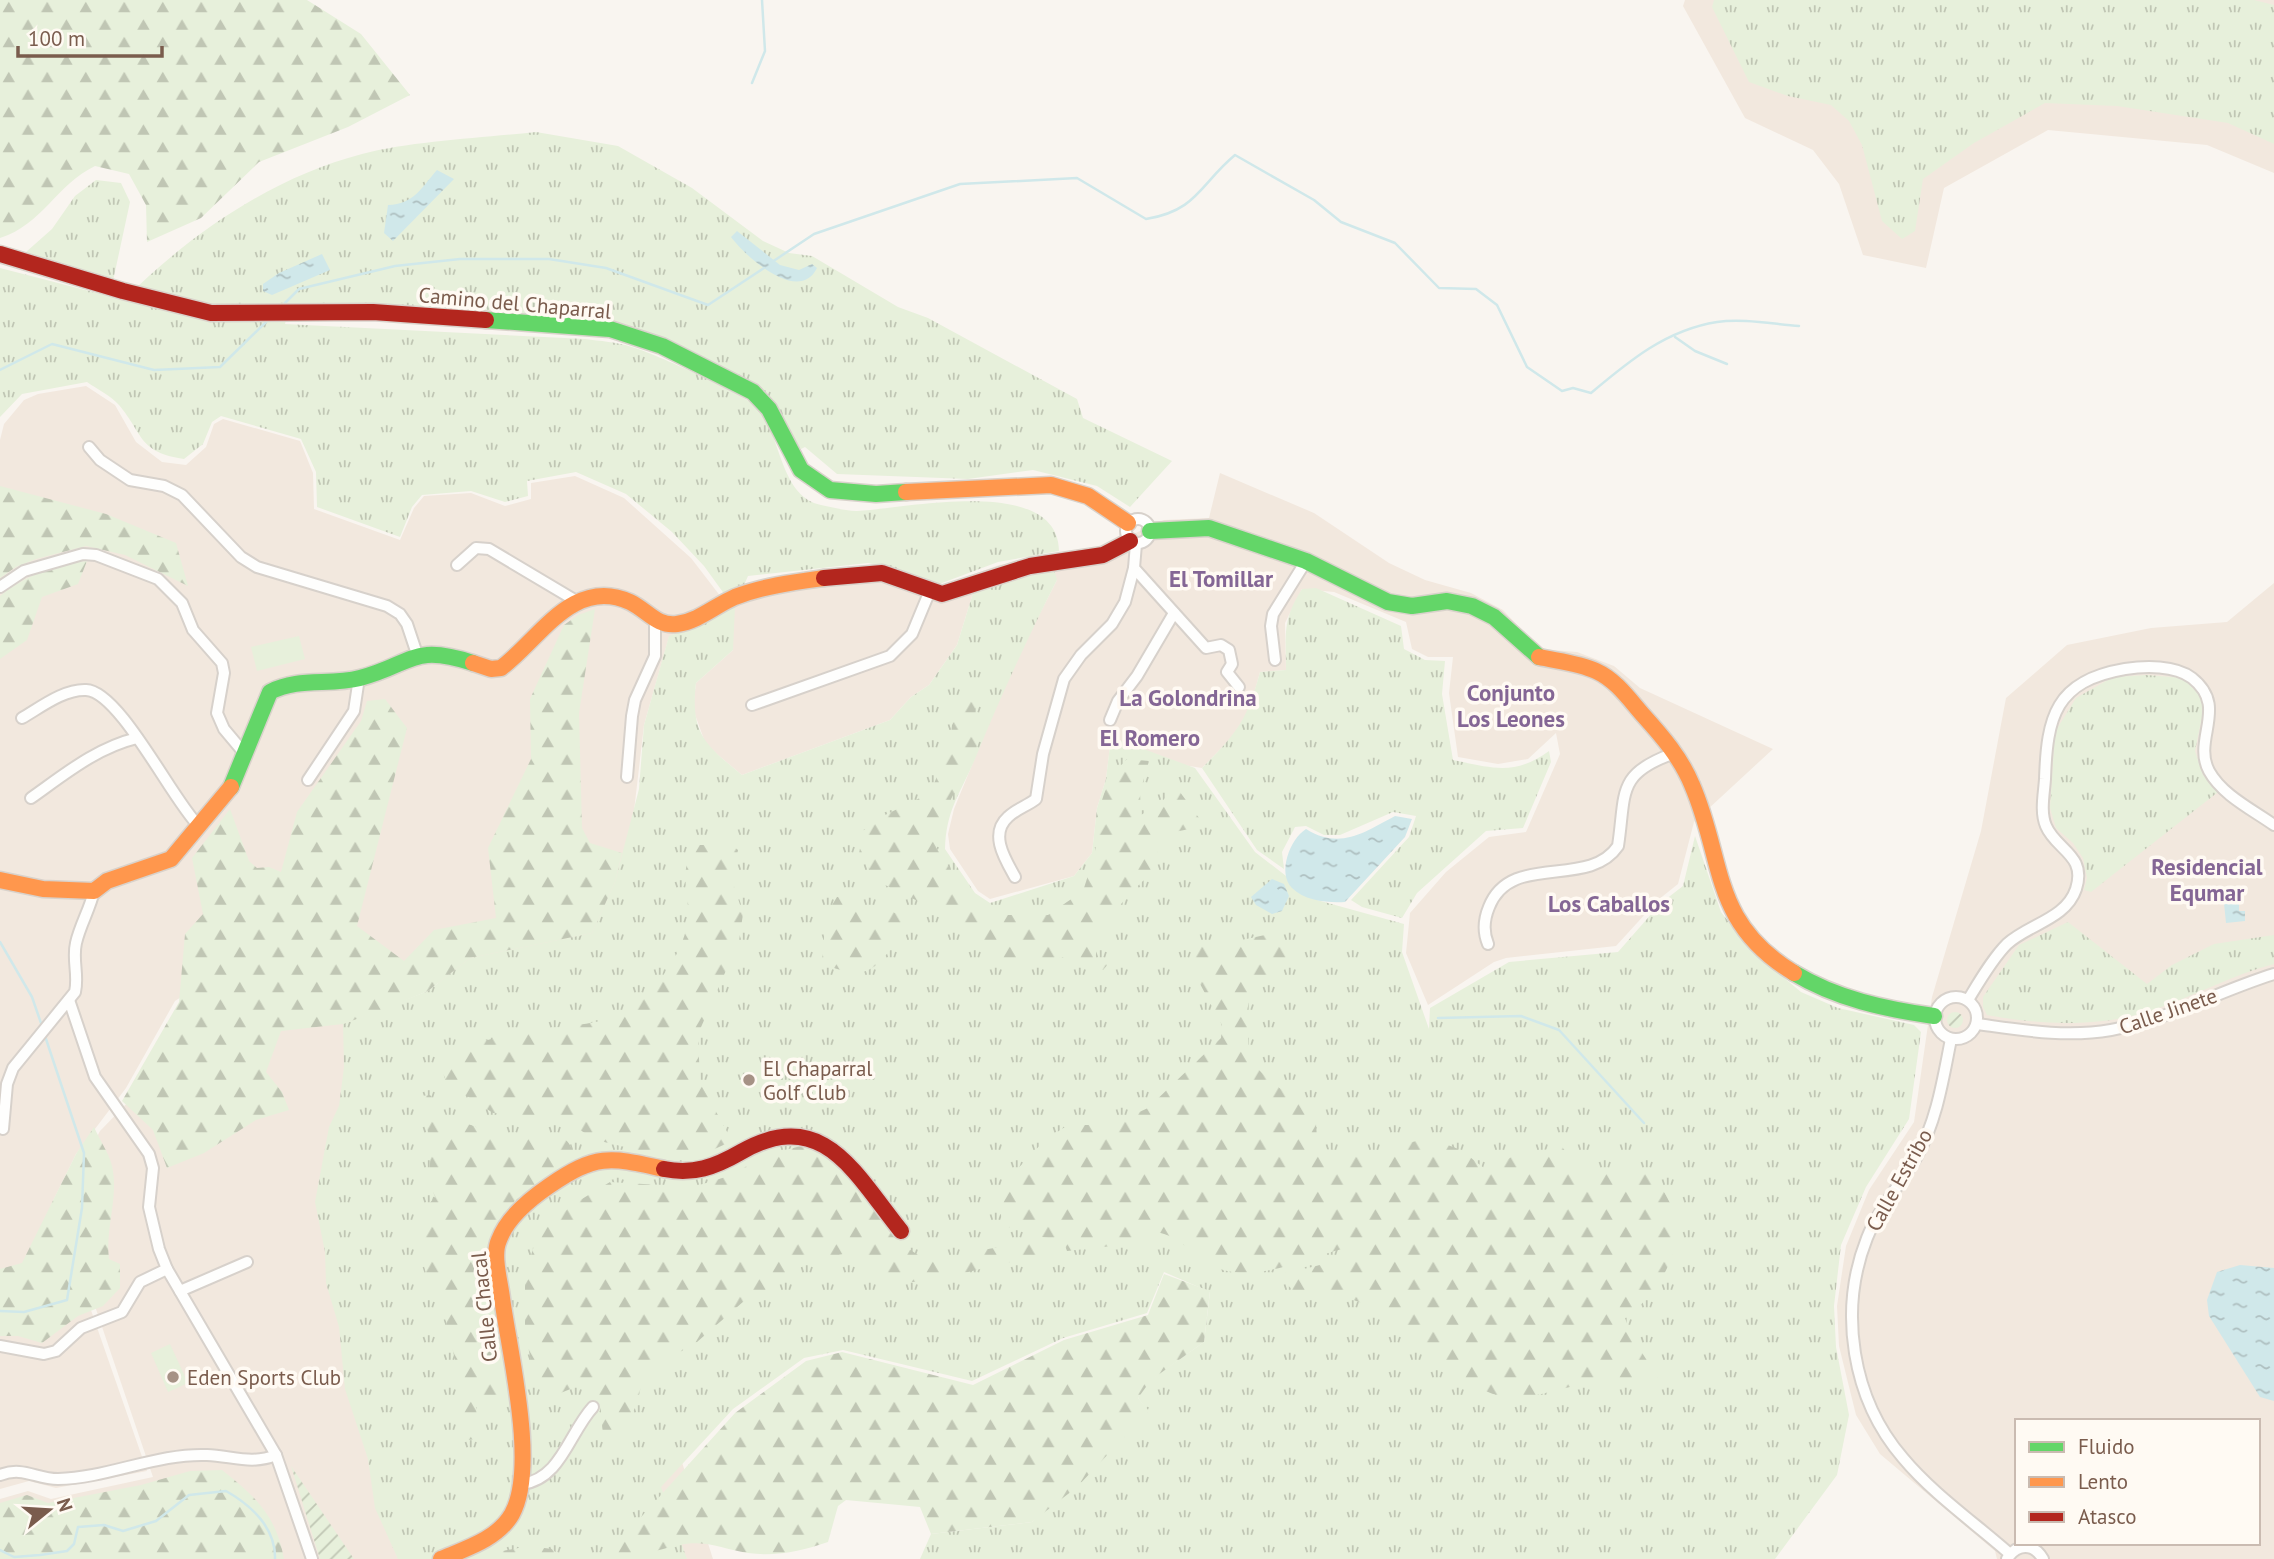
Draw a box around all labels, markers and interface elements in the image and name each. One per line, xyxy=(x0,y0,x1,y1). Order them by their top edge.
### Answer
scale bar xyxy=(18,14,161,58)
text: 100 m xyxy=(28,25,85,52)
street label: Camino del Chaparral xyxy=(418,281,612,325)
district label: El Tomillar xyxy=(1169,564,1274,593)
district label: Conjunto Los Leones xyxy=(1457,678,1565,733)
district label: La Golondrina xyxy=(1119,683,1257,712)
district label: El Romero xyxy=(1100,723,1200,752)
district label: Residencial Equmar xyxy=(2151,852,2263,907)
district label: Los Caballos xyxy=(1548,889,1670,918)
street label: Calle Jinete xyxy=(2115,982,2221,1040)
place label: El Chaparral Golf Club xyxy=(763,1055,873,1106)
marker: El Chaparral Golf Club xyxy=(741,1072,757,1088)
street label: Calle Estribo xyxy=(1860,1124,1938,1236)
street label: Calle Chacal xyxy=(465,1251,503,1363)
place label: Eden Sports Club xyxy=(187,1364,341,1391)
marker: Eden Sports Club xyxy=(165,1369,181,1385)
legend xyxy=(2015,1419,2260,1545)
text: Fluido xyxy=(2078,1433,2135,1460)
text: Lento xyxy=(2078,1468,2128,1495)
north arrow xyxy=(14,1475,84,1545)
text: N xyxy=(52,1495,79,1514)
text: Atasco xyxy=(2078,1503,2137,1530)

